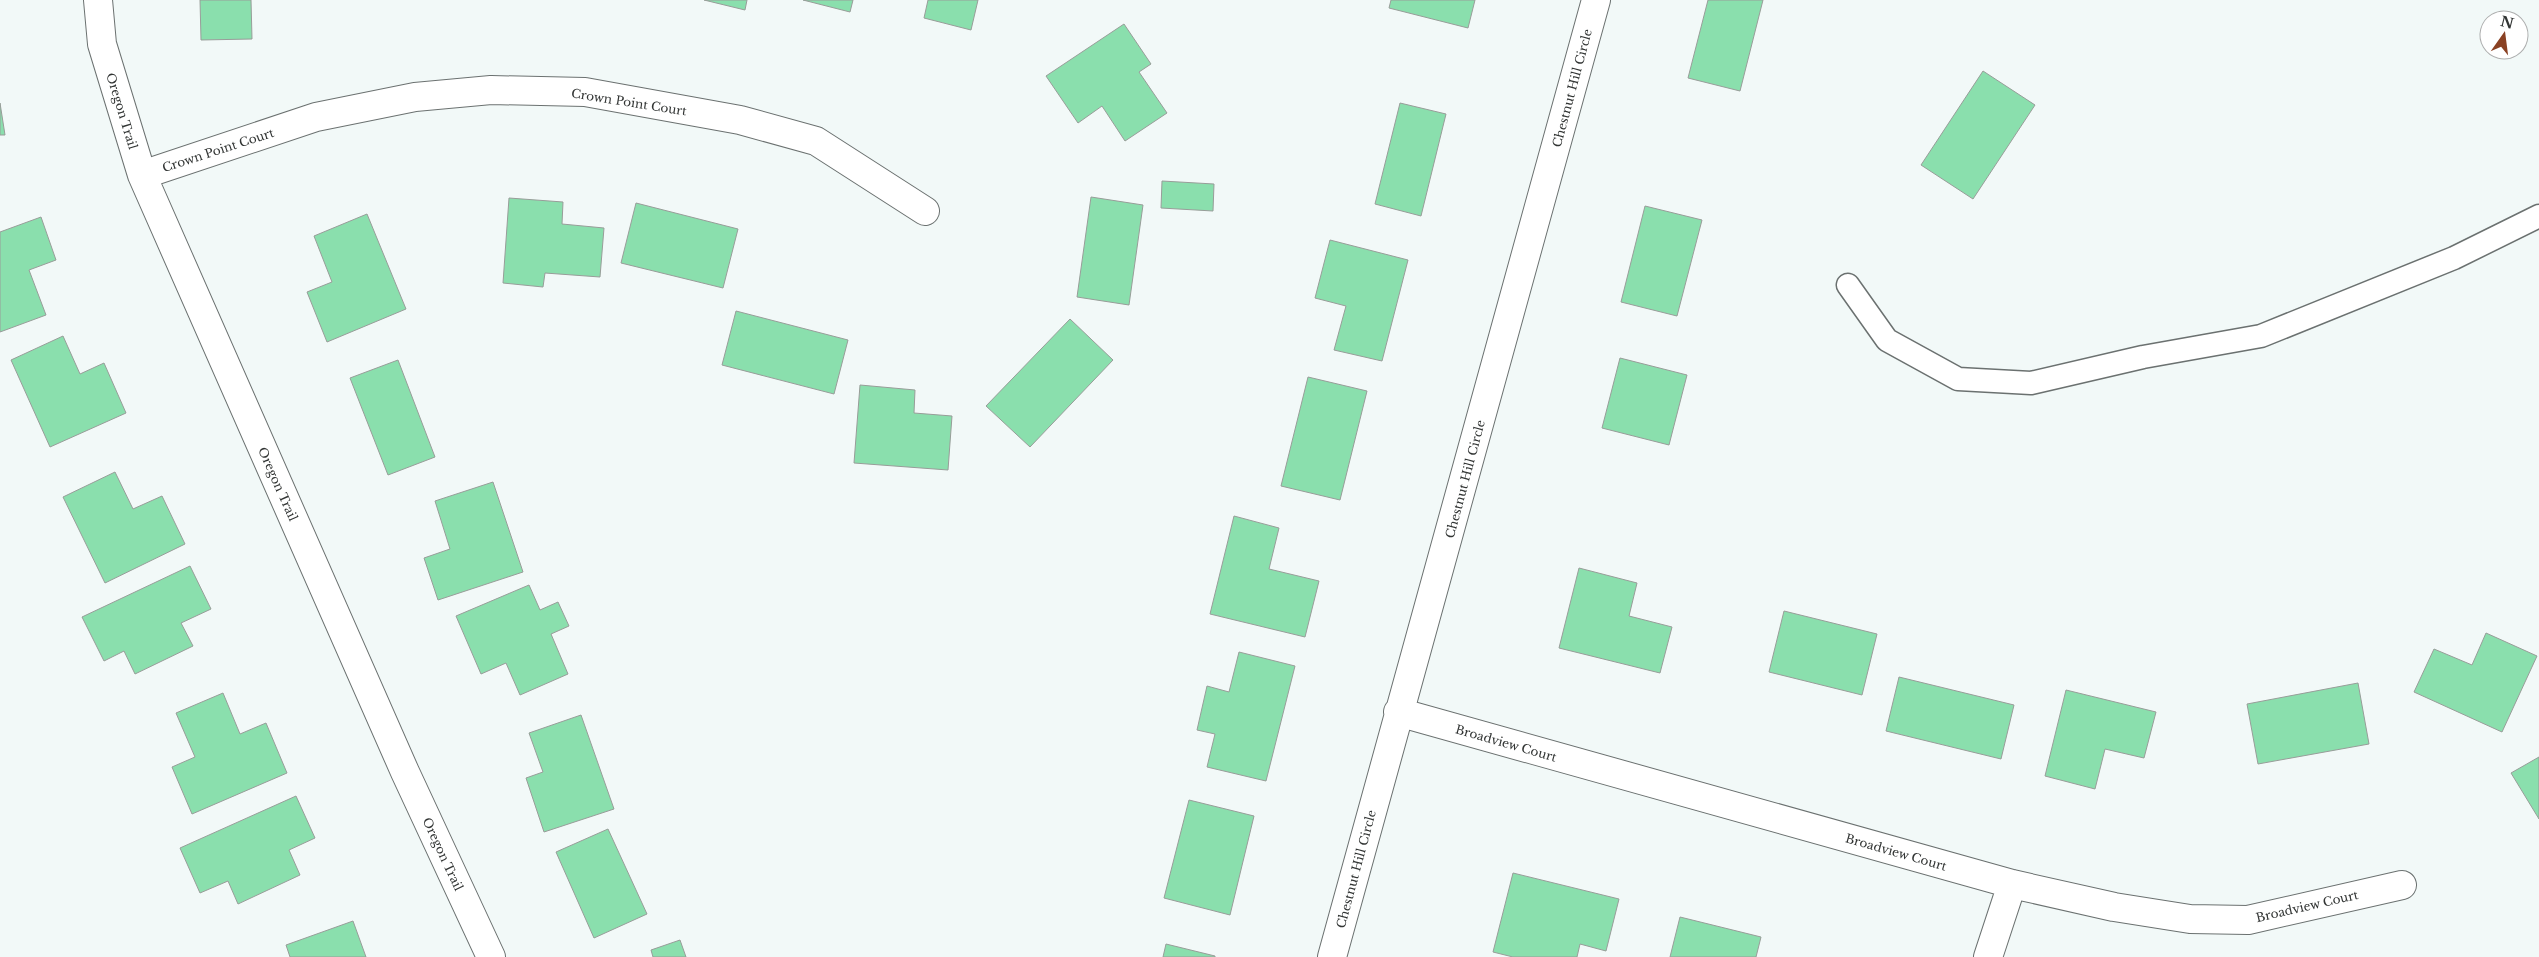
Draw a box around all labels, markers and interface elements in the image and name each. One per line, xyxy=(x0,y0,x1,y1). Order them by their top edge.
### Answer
north arrow xyxy=(2479,10,2529,60)
text: N xyxy=(2499,12,2516,33)
street label: Chestnut Hill Circle xyxy=(1549,27,1595,149)
street label: Oregon Trail xyxy=(103,71,141,151)
street label: Crown Point Court xyxy=(570,85,688,119)
street label: Crown Point Court xyxy=(160,125,276,175)
street label: Chestnut Hill Circle xyxy=(1442,418,1488,540)
street label: Oregon Trail xyxy=(255,445,301,523)
street label: Broadview Court xyxy=(1454,721,1559,765)
street label: Chestnut Hill Circle xyxy=(1333,808,1379,930)
street label: Oregon Trail xyxy=(419,815,467,893)
street label: Broadview Court xyxy=(1844,830,1949,874)
street label: Broadview Court xyxy=(2254,887,2360,925)

